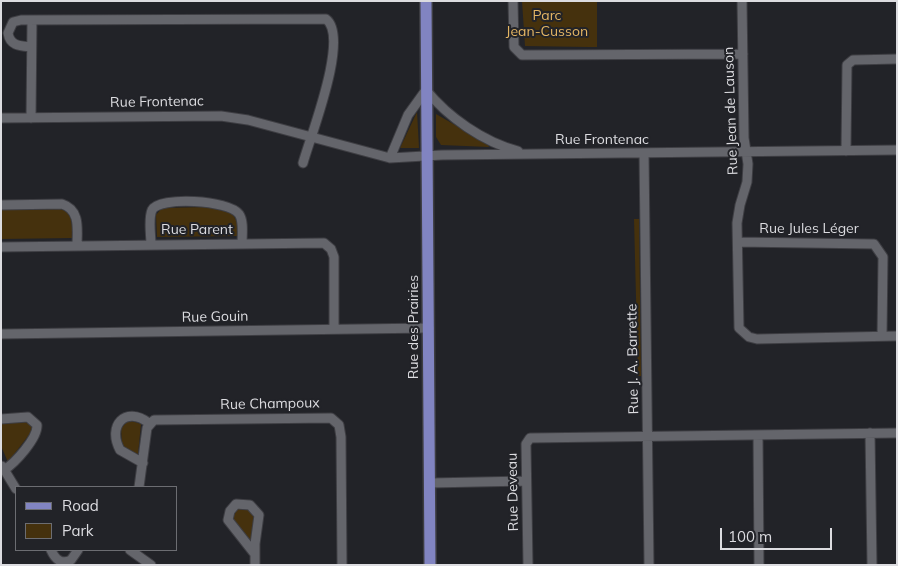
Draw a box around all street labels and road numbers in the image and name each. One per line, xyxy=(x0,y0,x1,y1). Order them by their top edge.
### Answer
street label: Rue Jean de Lauson xyxy=(720,47,742,175)
street label: Rue Frontenac xyxy=(110,93,204,111)
street label: Rue Frontenac xyxy=(555,132,649,148)
street label: Rue Jules Léger xyxy=(759,221,859,237)
street label: Rue Parent xyxy=(161,222,233,238)
street label: Rue des Prairies xyxy=(406,275,422,379)
street label: Rue J. A. Barrette xyxy=(624,304,642,414)
street label: Rue Gouin xyxy=(181,308,249,326)
street label: Rue Champoux xyxy=(220,395,320,413)
street label: Rue Deveau xyxy=(504,453,522,531)

